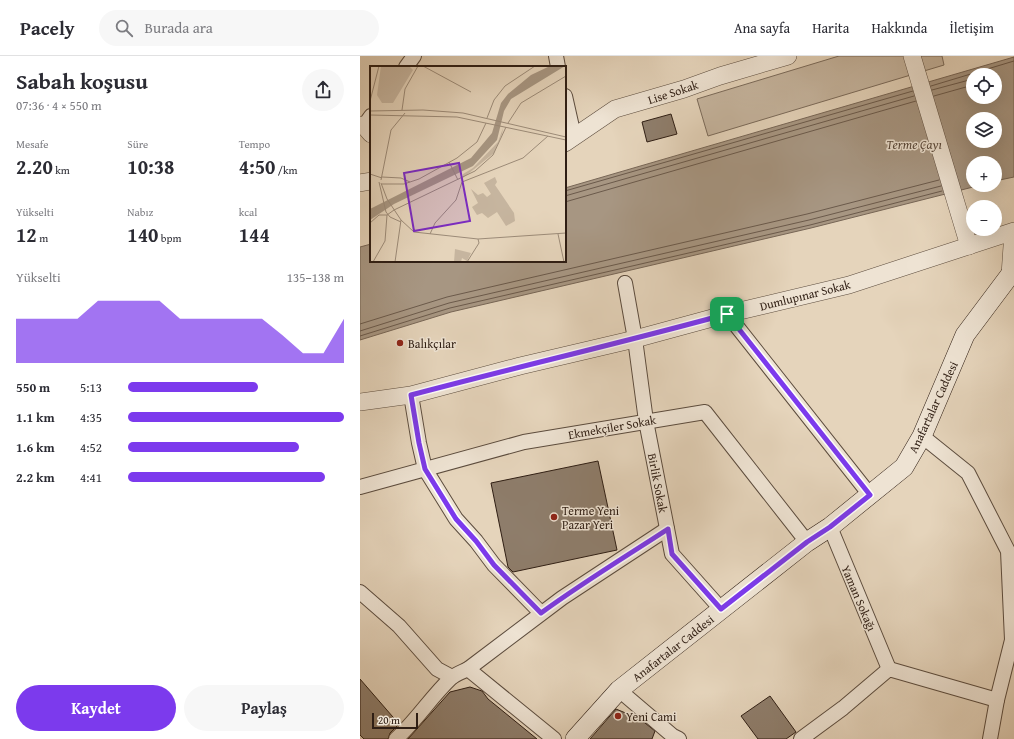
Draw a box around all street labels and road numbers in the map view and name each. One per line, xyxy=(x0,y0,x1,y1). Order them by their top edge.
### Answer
street label: Lise Sokak xyxy=(646,76,701,108)
street label: Dumlupınar Sokak xyxy=(758,275,853,315)
street label: Anafartalar Caddesi xyxy=(904,358,962,456)
street label: Ekmekçiler Sokak xyxy=(567,411,658,443)
street label: Birlik Sokak xyxy=(644,452,672,515)
street label: Yaman Sokağı xyxy=(837,562,881,634)
street label: Anafartalar Caddesi xyxy=(629,610,718,685)

